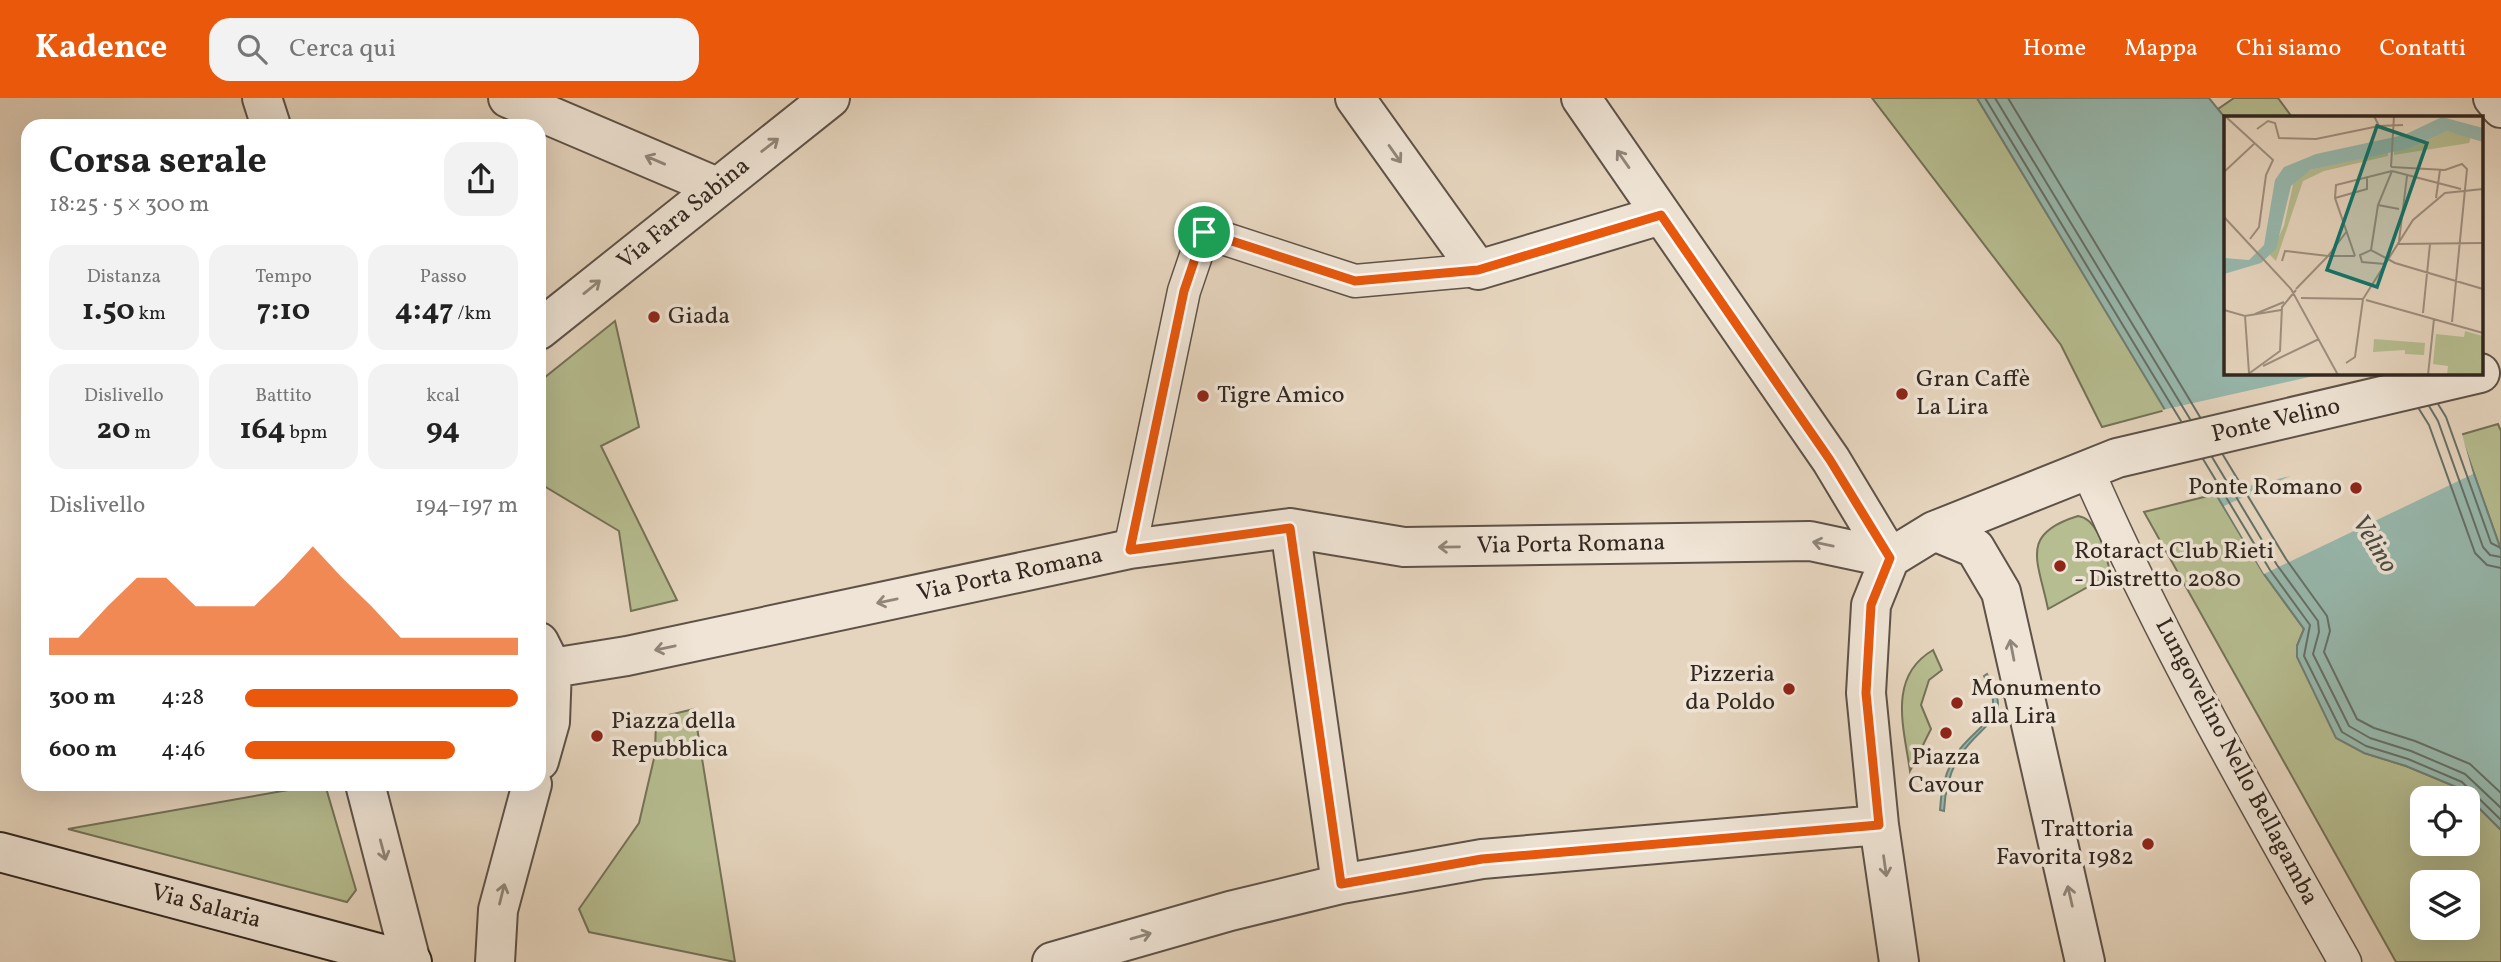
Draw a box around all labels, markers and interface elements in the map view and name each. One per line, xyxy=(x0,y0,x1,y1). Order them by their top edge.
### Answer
search box xyxy=(209,18,699,81)
text: Kadence xyxy=(35,26,167,72)
icon: search xyxy=(233,30,271,68)
text: Cerca qui xyxy=(289,31,396,67)
text: Home xyxy=(2023,32,2086,66)
text: Mappa xyxy=(2124,32,2198,66)
text: Chi siamo xyxy=(2236,32,2341,66)
text: Contatti xyxy=(2379,32,2466,66)
inset map xyxy=(2224,116,2484,374)
text: Corsa serale xyxy=(49,136,267,189)
one-way arrow xyxy=(760,138,779,153)
button: share xyxy=(444,142,518,216)
one-way arrow xyxy=(1388,144,1402,163)
one-way arrow xyxy=(1615,149,1629,169)
street label: Via Fara Sabina xyxy=(610,150,758,278)
one-way arrow xyxy=(644,153,666,166)
text: 18:25 · 5 × 300 m xyxy=(49,189,209,221)
pin xyxy=(1174,202,1234,262)
icon: arrive xyxy=(1185,213,1223,251)
text: Distanza xyxy=(87,264,161,290)
text: Tempo xyxy=(255,264,312,290)
text: Passo xyxy=(420,264,467,290)
one-way arrow xyxy=(583,279,601,295)
text: 1.50 xyxy=(82,290,135,332)
text: 7:10 xyxy=(257,290,310,332)
text: 4:47 xyxy=(395,290,454,332)
place label: Giada xyxy=(668,300,730,334)
text: km xyxy=(135,301,166,327)
text: /km xyxy=(454,301,492,327)
marker: Giada xyxy=(646,309,662,325)
place label: Gran Caffè La Lira xyxy=(1916,363,2030,425)
place label: Tigre Amico xyxy=(1217,379,1344,413)
text: Dislivello xyxy=(84,383,164,409)
text: Battito xyxy=(255,383,312,409)
text: kcal xyxy=(426,383,460,409)
marker: Gran Caffè La Lira xyxy=(1894,386,1910,402)
marker: Tigre Amico xyxy=(1195,388,1211,404)
street label: Ponte Velino xyxy=(2208,390,2344,452)
text: 20 xyxy=(97,409,130,451)
text: 164 xyxy=(239,409,286,451)
text: 94 xyxy=(426,409,460,451)
text: m xyxy=(130,420,151,446)
text: bpm xyxy=(286,420,328,446)
place label: Ponte Romano xyxy=(2188,471,2342,505)
marker: Ponte Romano xyxy=(2348,480,2364,496)
text: Dislivello xyxy=(49,490,145,522)
text: 194–197 m xyxy=(415,490,518,522)
water label: Velino xyxy=(2342,508,2406,580)
street label: Via Porta Romana xyxy=(1476,526,1666,564)
place label: Rotaract Club Rieti - Distretto 2080 xyxy=(2074,535,2274,597)
one-way arrow xyxy=(1812,536,1835,550)
street label: Via Porta Romana xyxy=(914,539,1106,611)
one-way arrow xyxy=(1438,540,1461,553)
marker: Rotaract Club Rieti - Distretto 2080 xyxy=(2052,558,2068,574)
one-way arrow xyxy=(876,594,899,608)
street label: Lungovelino Nello Bellagamba xyxy=(2146,613,2326,911)
one-way arrow xyxy=(2005,639,2019,662)
one-way arrow xyxy=(654,641,677,655)
place label: Pizzeria da Poldo xyxy=(1685,658,1775,720)
place label: Monumento alla Lira xyxy=(1971,672,2101,734)
marker: Pizzeria da Poldo xyxy=(1781,681,1797,697)
text: 300 m xyxy=(49,682,116,714)
text: 4:28 xyxy=(161,682,204,714)
marker: Monumento alla Lira xyxy=(1949,695,1965,711)
place label: Piazza della Repubblica xyxy=(611,705,736,767)
marker: Piazza Cavour xyxy=(1938,725,1954,741)
marker: Piazza della Repubblica xyxy=(589,728,605,744)
text: 600 m xyxy=(49,734,117,766)
text: 4:46 xyxy=(161,734,205,766)
place label: Piazza Cavour xyxy=(1908,741,1984,803)
map controls xyxy=(2410,786,2480,940)
button: locate xyxy=(2410,786,2480,856)
place label: Trattoria Favorita 1982 xyxy=(1996,813,2134,875)
marker: Trattoria Favorita 1982 xyxy=(2140,836,2156,852)
one-way arrow xyxy=(377,838,390,861)
one-way arrow xyxy=(1879,854,1892,877)
button: layers xyxy=(2410,870,2480,940)
street label: Via Salaria xyxy=(147,876,265,938)
one-way arrow xyxy=(496,883,509,906)
one-way arrow xyxy=(2062,885,2075,907)
one-way arrow xyxy=(1130,929,1152,942)

